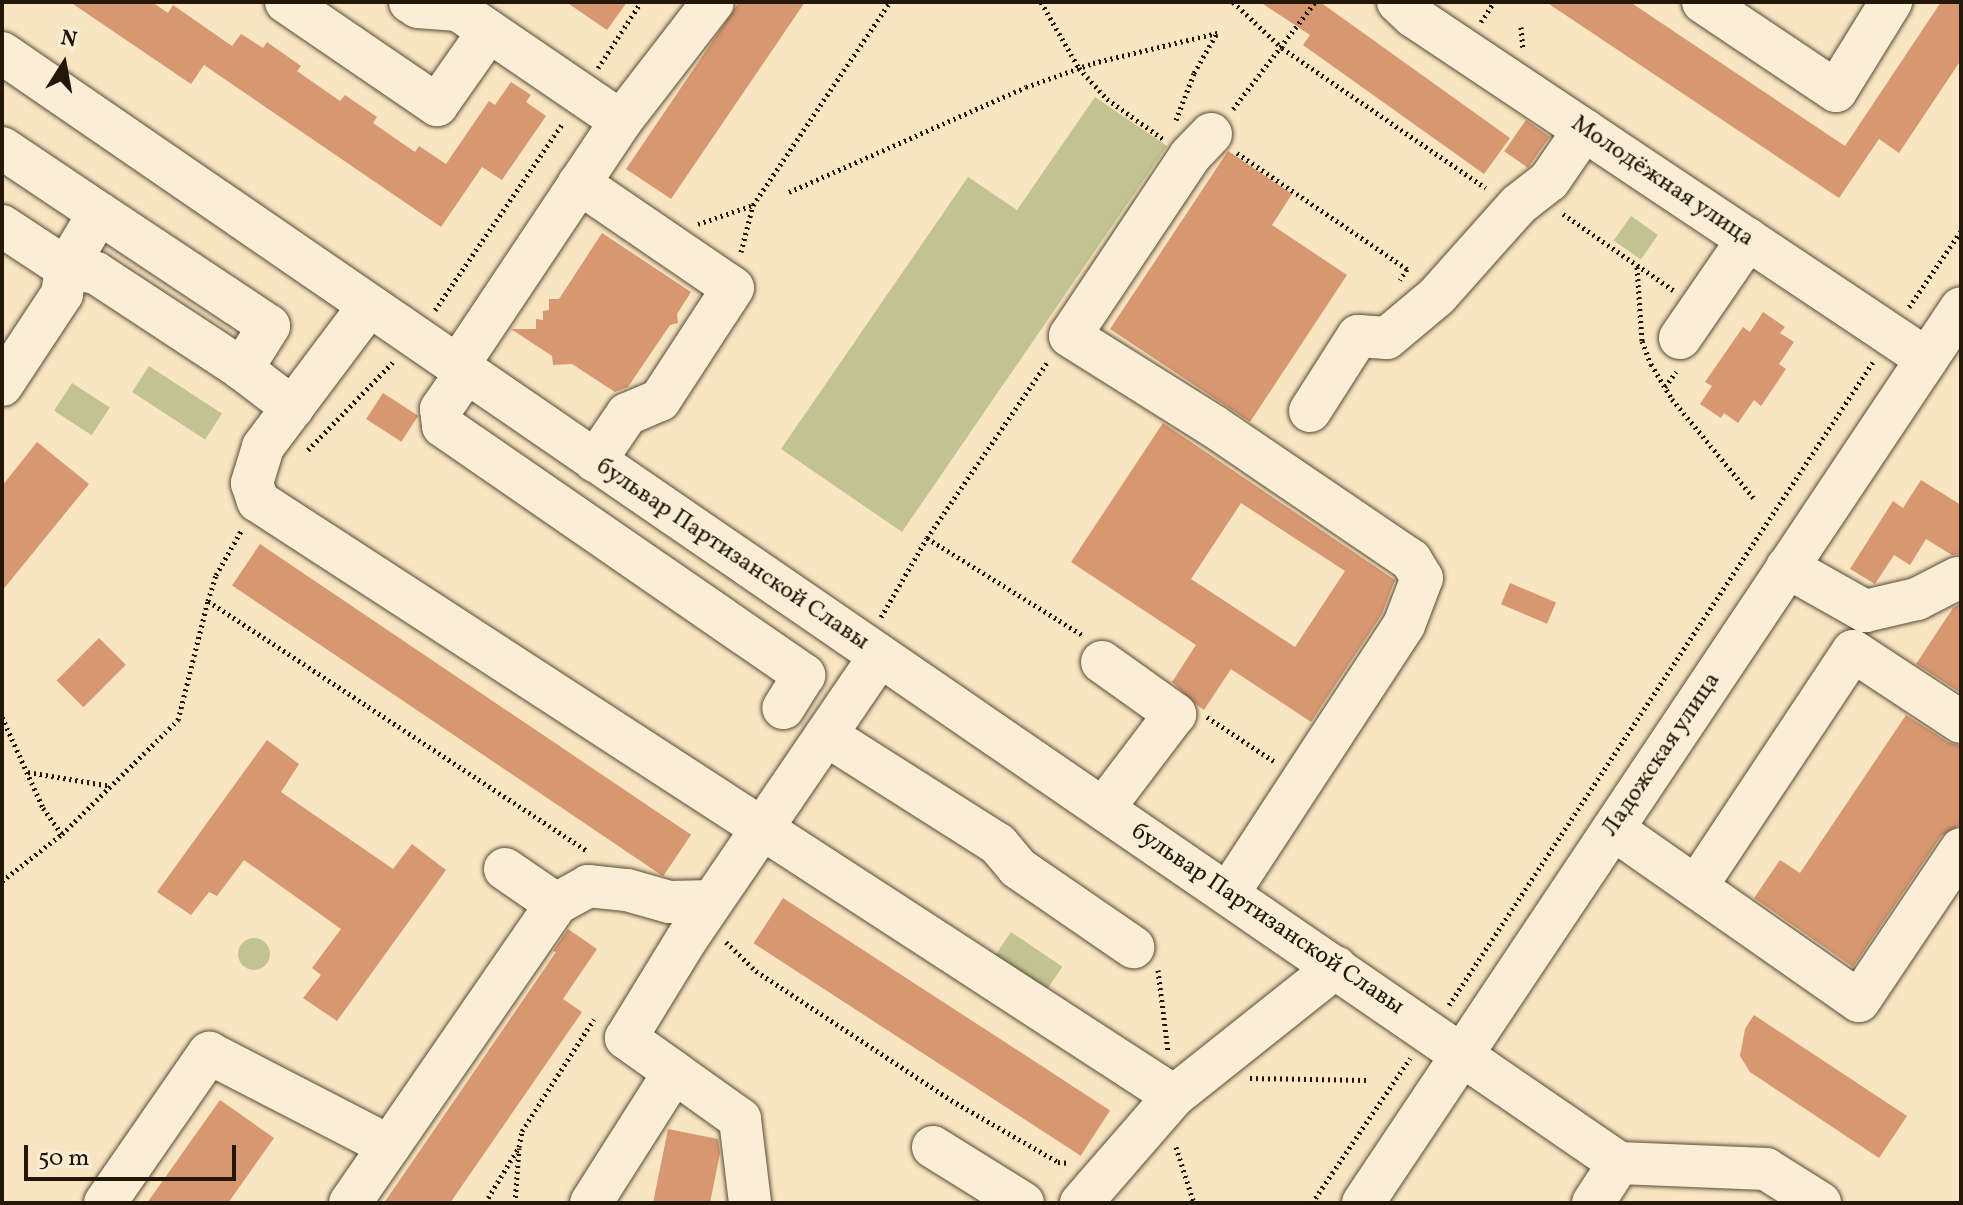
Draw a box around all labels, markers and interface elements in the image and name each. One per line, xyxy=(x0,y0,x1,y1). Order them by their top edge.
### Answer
text: N xyxy=(58,23,79,57)
north arrow xyxy=(24,24,104,104)
street label: Молодёжная улица xyxy=(1565,110,1759,254)
street label: бульвар Партизанской Славы xyxy=(590,453,874,657)
street label: Ладожская улица xyxy=(1596,667,1728,843)
street label: бульвар Партизанской Славы xyxy=(1125,818,1409,1022)
scale bar xyxy=(28,1129,240,1179)
text: 50 m xyxy=(38,1142,90,1176)

